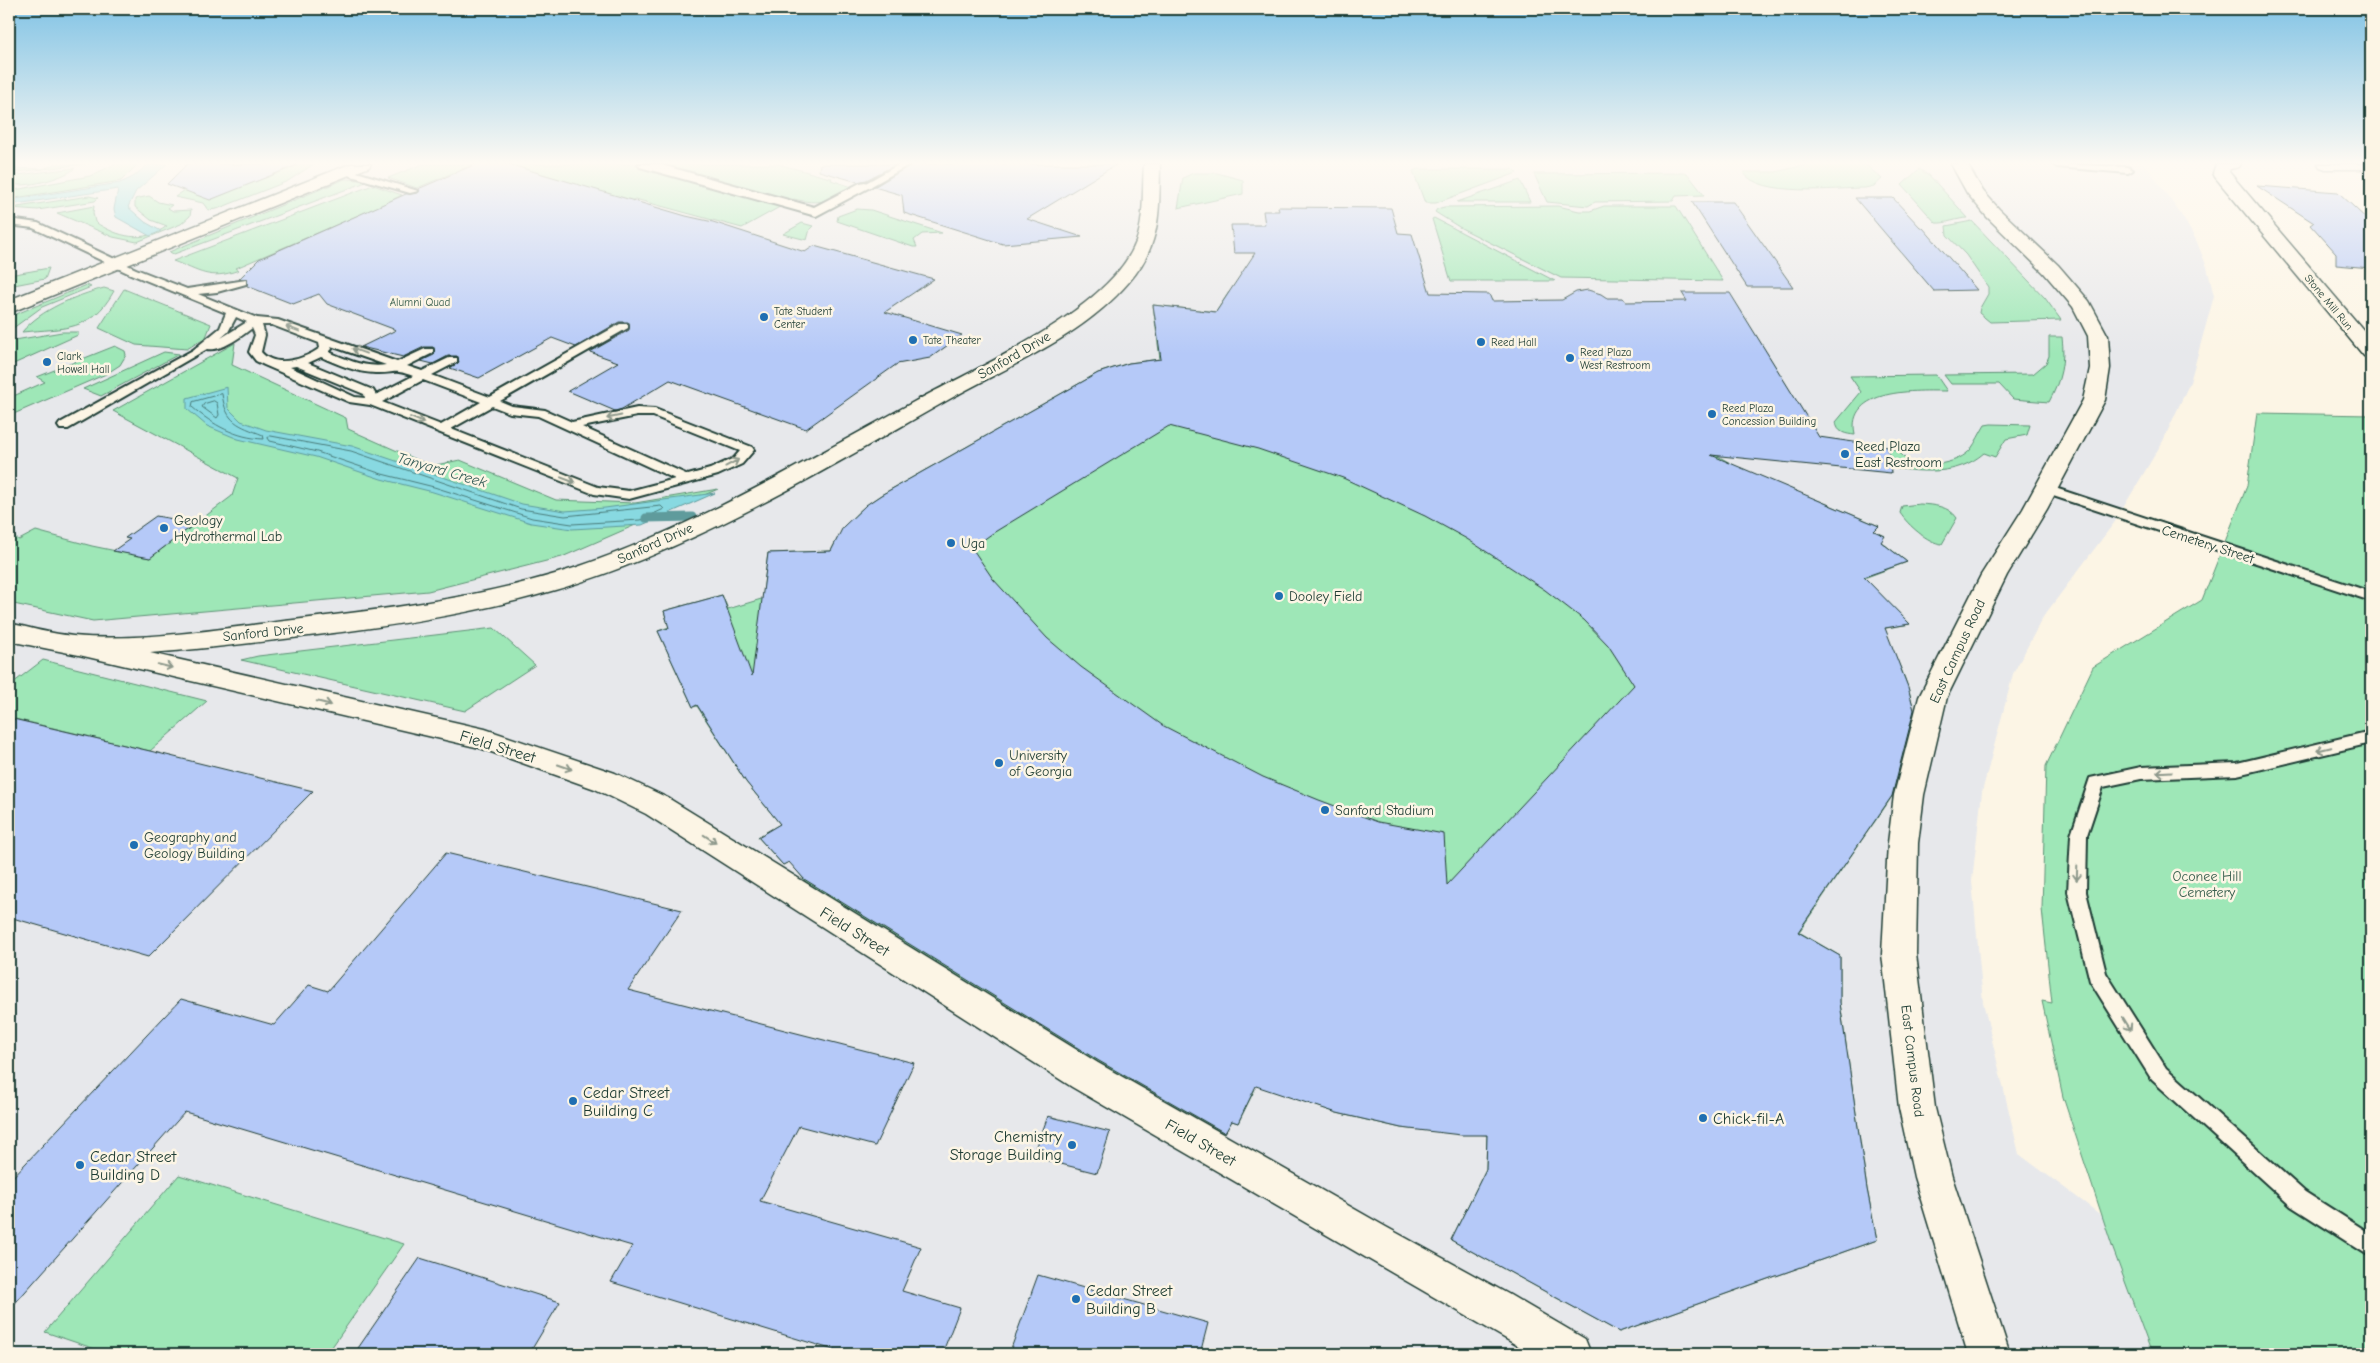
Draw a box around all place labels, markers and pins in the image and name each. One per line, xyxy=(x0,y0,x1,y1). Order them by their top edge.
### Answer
place label: Tate Student Center xyxy=(774,305,833,331)
marker: Tate Student Center xyxy=(758,311,770,323)
marker: Tate Theater xyxy=(907,334,919,346)
place label: Tate Theater xyxy=(923,334,982,347)
marker: Reed Hall xyxy=(1475,336,1487,348)
place label: Reed Hall xyxy=(1491,336,1536,349)
place label: Reed Plaza West Restroom xyxy=(1580,346,1650,372)
place label: Clark Howell Hall xyxy=(57,350,110,376)
marker: Reed Plaza West Restroom xyxy=(1564,352,1576,364)
marker: Clark Howell Hall xyxy=(41,356,53,368)
place label: Reed Plaza Concession Building xyxy=(1722,402,1816,428)
marker: Reed Plaza Concession Building xyxy=(1706,408,1718,420)
place label: Reed Plaza East Restroom xyxy=(1855,438,1942,471)
marker: Reed Plaza East Restroom xyxy=(1839,448,1851,460)
place label: Geology Hydrothermal Lab xyxy=(174,512,282,545)
marker: Geology Hydrothermal Lab xyxy=(158,522,170,534)
place label: Uga xyxy=(961,535,985,552)
marker: Uga xyxy=(945,537,957,549)
place label: Dooley Field xyxy=(1289,588,1362,605)
marker: Dooley Field xyxy=(1273,590,1285,602)
place label: University of Georgia xyxy=(1009,747,1072,780)
marker: University of Georgia xyxy=(993,757,1005,769)
place label: Sanford Stadium xyxy=(1335,802,1434,819)
marker: Sanford Stadium xyxy=(1319,804,1331,816)
place label: Geography and Geology Building xyxy=(144,829,245,862)
marker: Geography and Geology Building xyxy=(128,839,140,851)
place label: Cedar Street Building C xyxy=(583,1084,670,1120)
marker: Cedar Street Building C xyxy=(567,1095,579,1107)
place label: Chick-fil-A xyxy=(1713,1110,1784,1128)
marker: Chick-fil-A xyxy=(1697,1112,1709,1124)
place label: Chemistry Storage Building xyxy=(950,1128,1063,1164)
marker: Chemistry Storage Building xyxy=(1066,1139,1078,1151)
place label: Cedar Street Building D xyxy=(90,1148,177,1184)
marker: Cedar Street Building D xyxy=(74,1159,86,1171)
place label: Cedar Street Building B xyxy=(1086,1282,1173,1318)
marker: Cedar Street Building B xyxy=(1070,1293,1082,1305)

